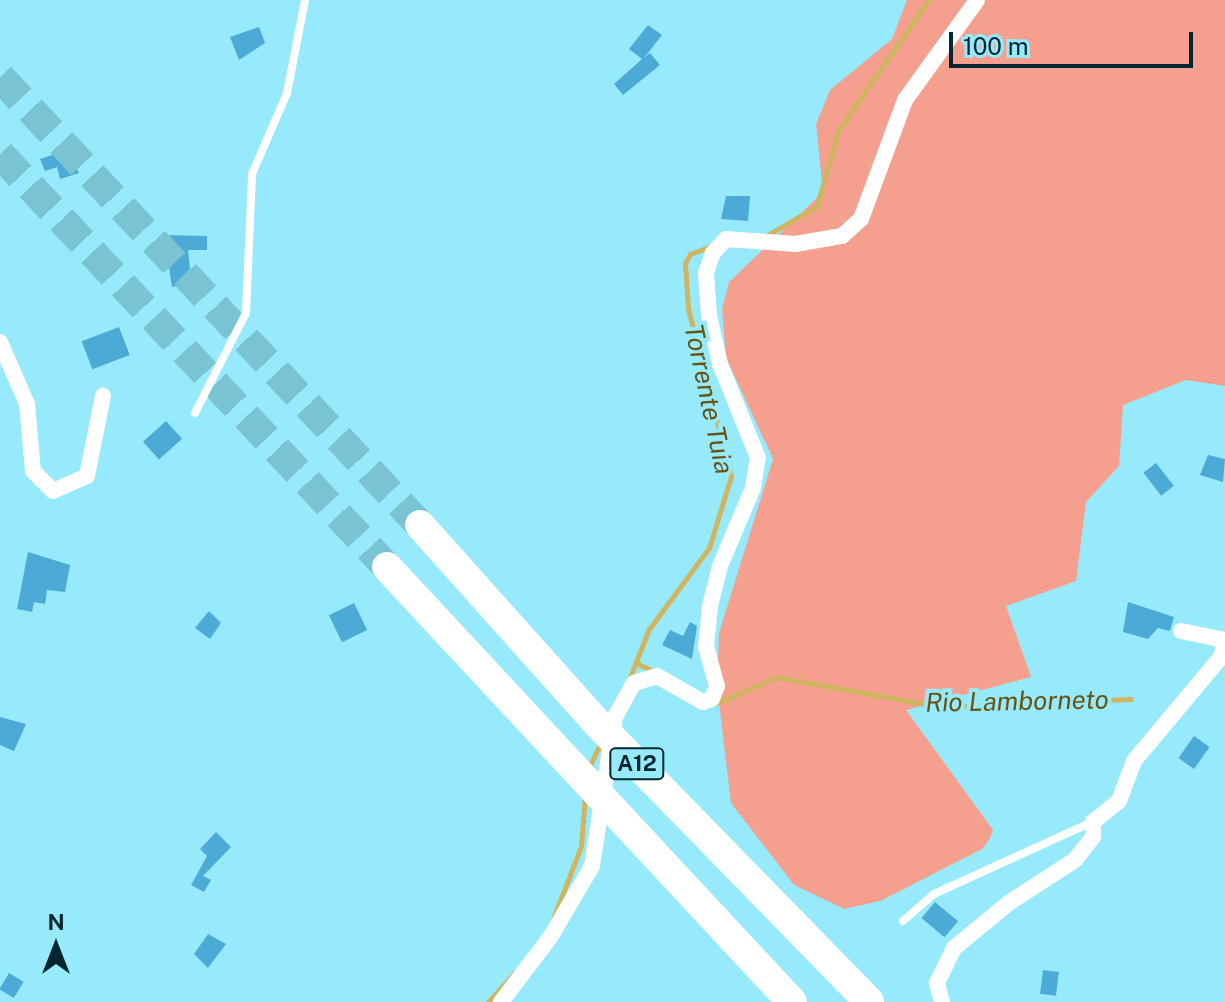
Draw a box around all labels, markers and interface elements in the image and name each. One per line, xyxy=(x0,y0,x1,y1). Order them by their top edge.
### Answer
scale bar xyxy=(953,16,1197,66)
text: 100 m xyxy=(963,32,1029,60)
water label: Torrente Tuia xyxy=(678,321,740,477)
water label: Rio Lamborneto xyxy=(925,684,1109,718)
road number: A12 xyxy=(609,746,665,782)
north arrow xyxy=(16,906,96,986)
text: N xyxy=(47,909,65,935)

